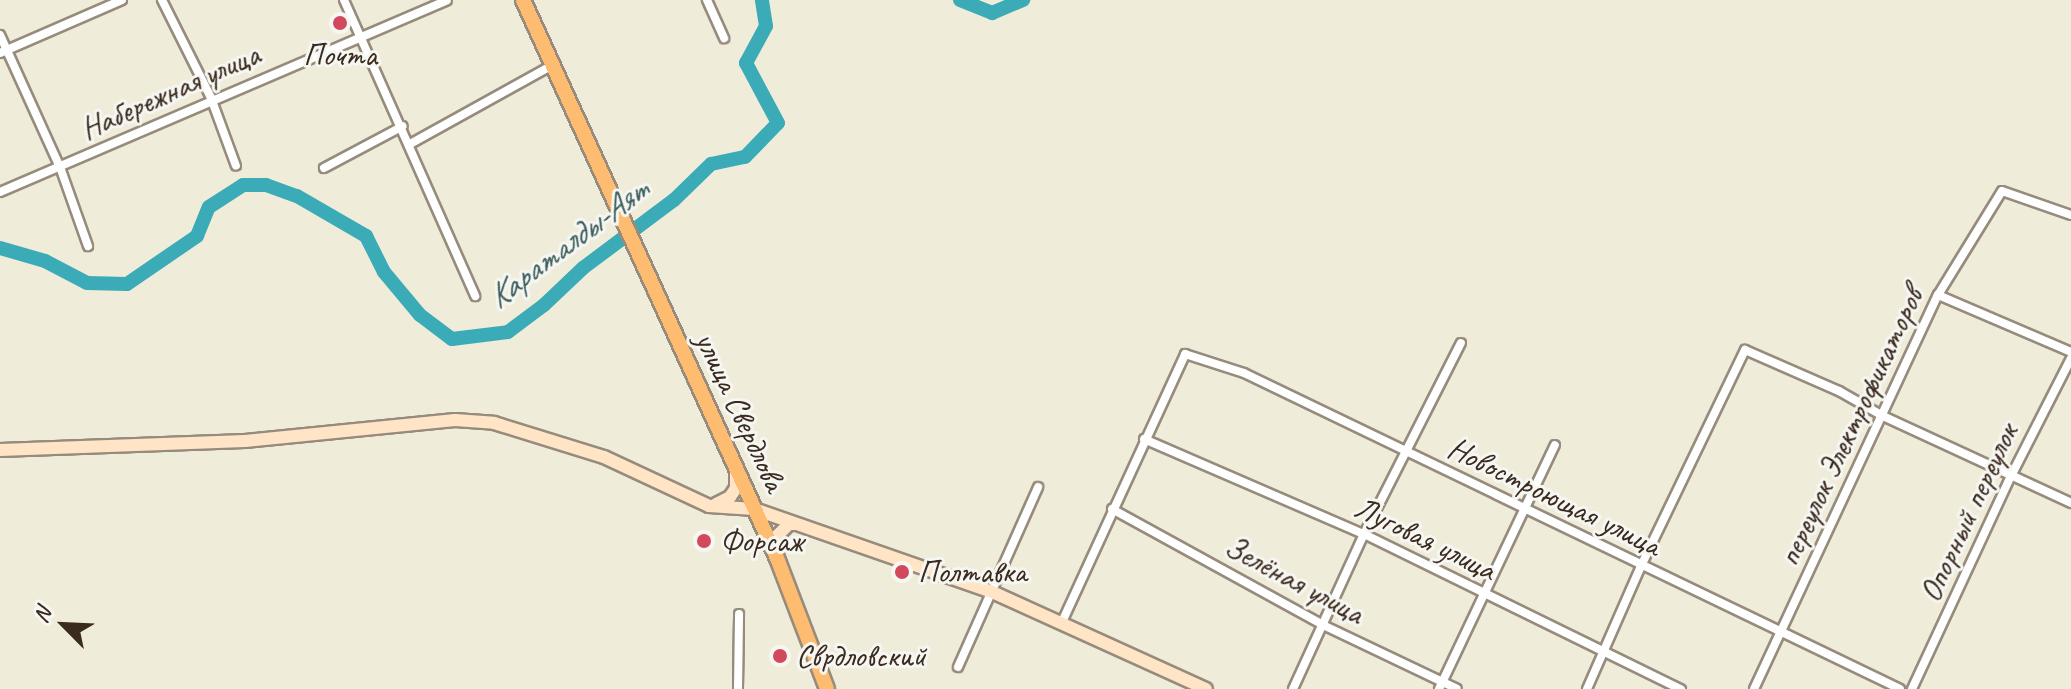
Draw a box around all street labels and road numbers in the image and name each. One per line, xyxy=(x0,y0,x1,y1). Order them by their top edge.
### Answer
street label: Набережная улица xyxy=(73,35,267,149)
street label: переулок Электрофикаторов xyxy=(1770,282,1932,572)
street label: улица Свердлова xyxy=(686,326,794,498)
street label: Опорный переулок xyxy=(1911,418,2027,608)
street label: Новостроющая улица xyxy=(1441,429,1667,565)
street label: Луговая улица xyxy=(1348,488,1502,590)
street label: Зелёная улица xyxy=(1216,527,1372,633)

